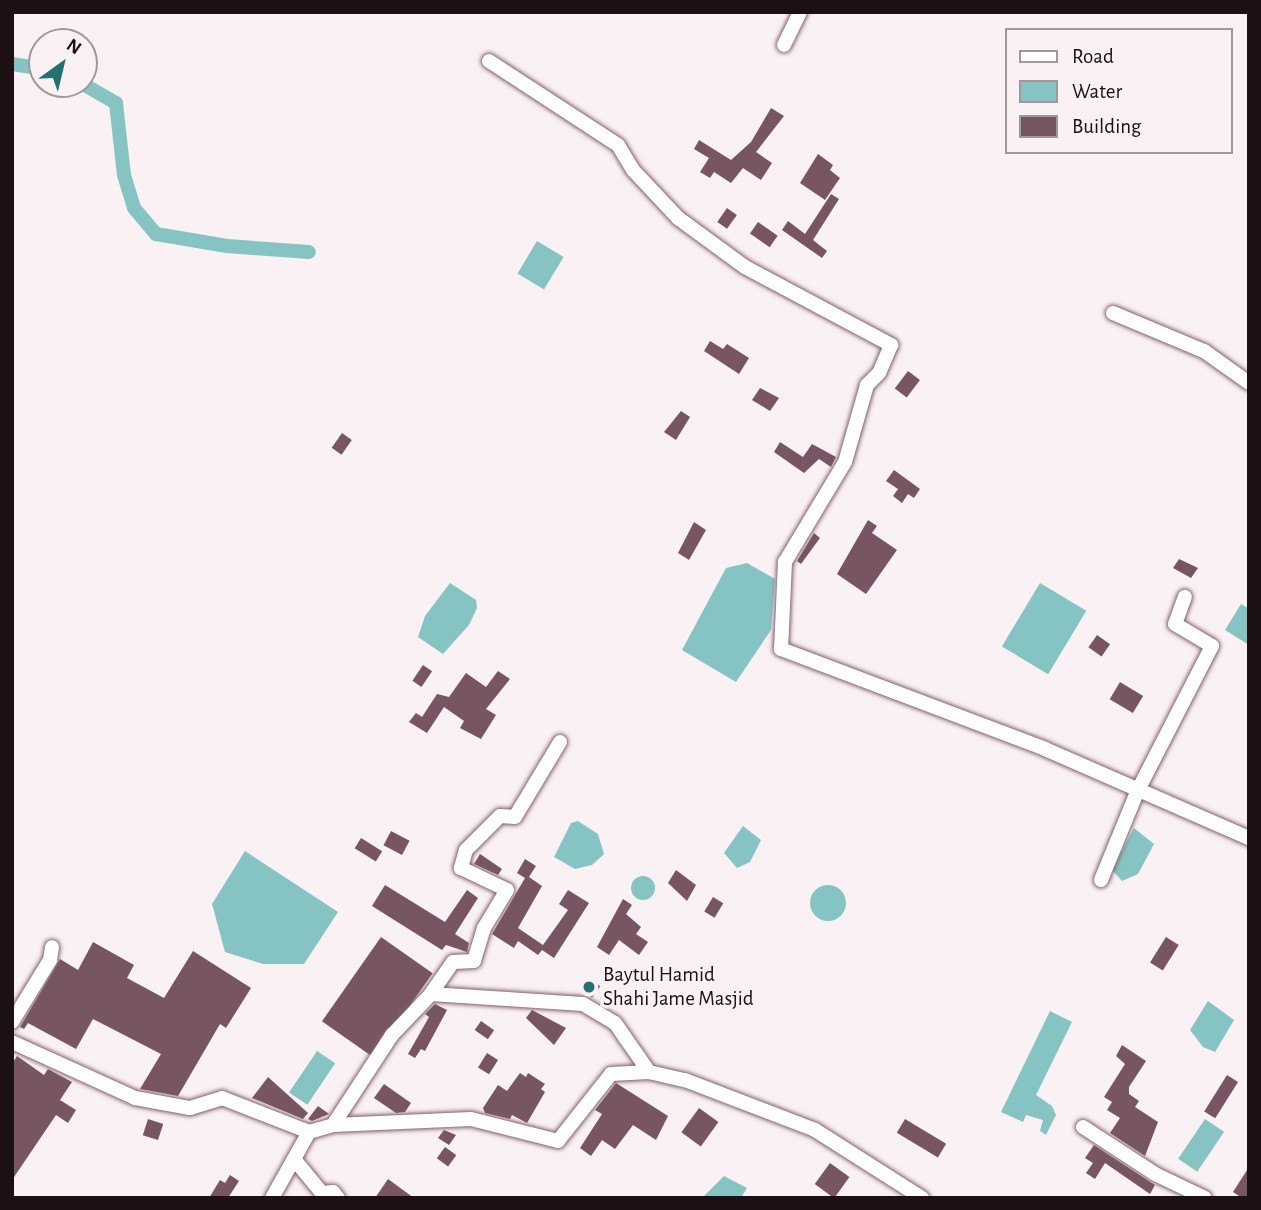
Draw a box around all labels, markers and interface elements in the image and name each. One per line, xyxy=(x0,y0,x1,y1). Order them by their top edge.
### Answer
north arrow xyxy=(28,28,98,98)
legend xyxy=(1006,28,1233,154)
text: N xyxy=(63,35,85,58)
text: Road xyxy=(1072,46,1114,67)
text: Water xyxy=(1072,81,1122,102)
text: Building xyxy=(1072,116,1141,137)
place label: Baytul Hamid Shahi Jame Masjid xyxy=(603,962,754,1012)
marker: Baytul Hamid Shahi Jame Masjid xyxy=(581,979,597,995)

